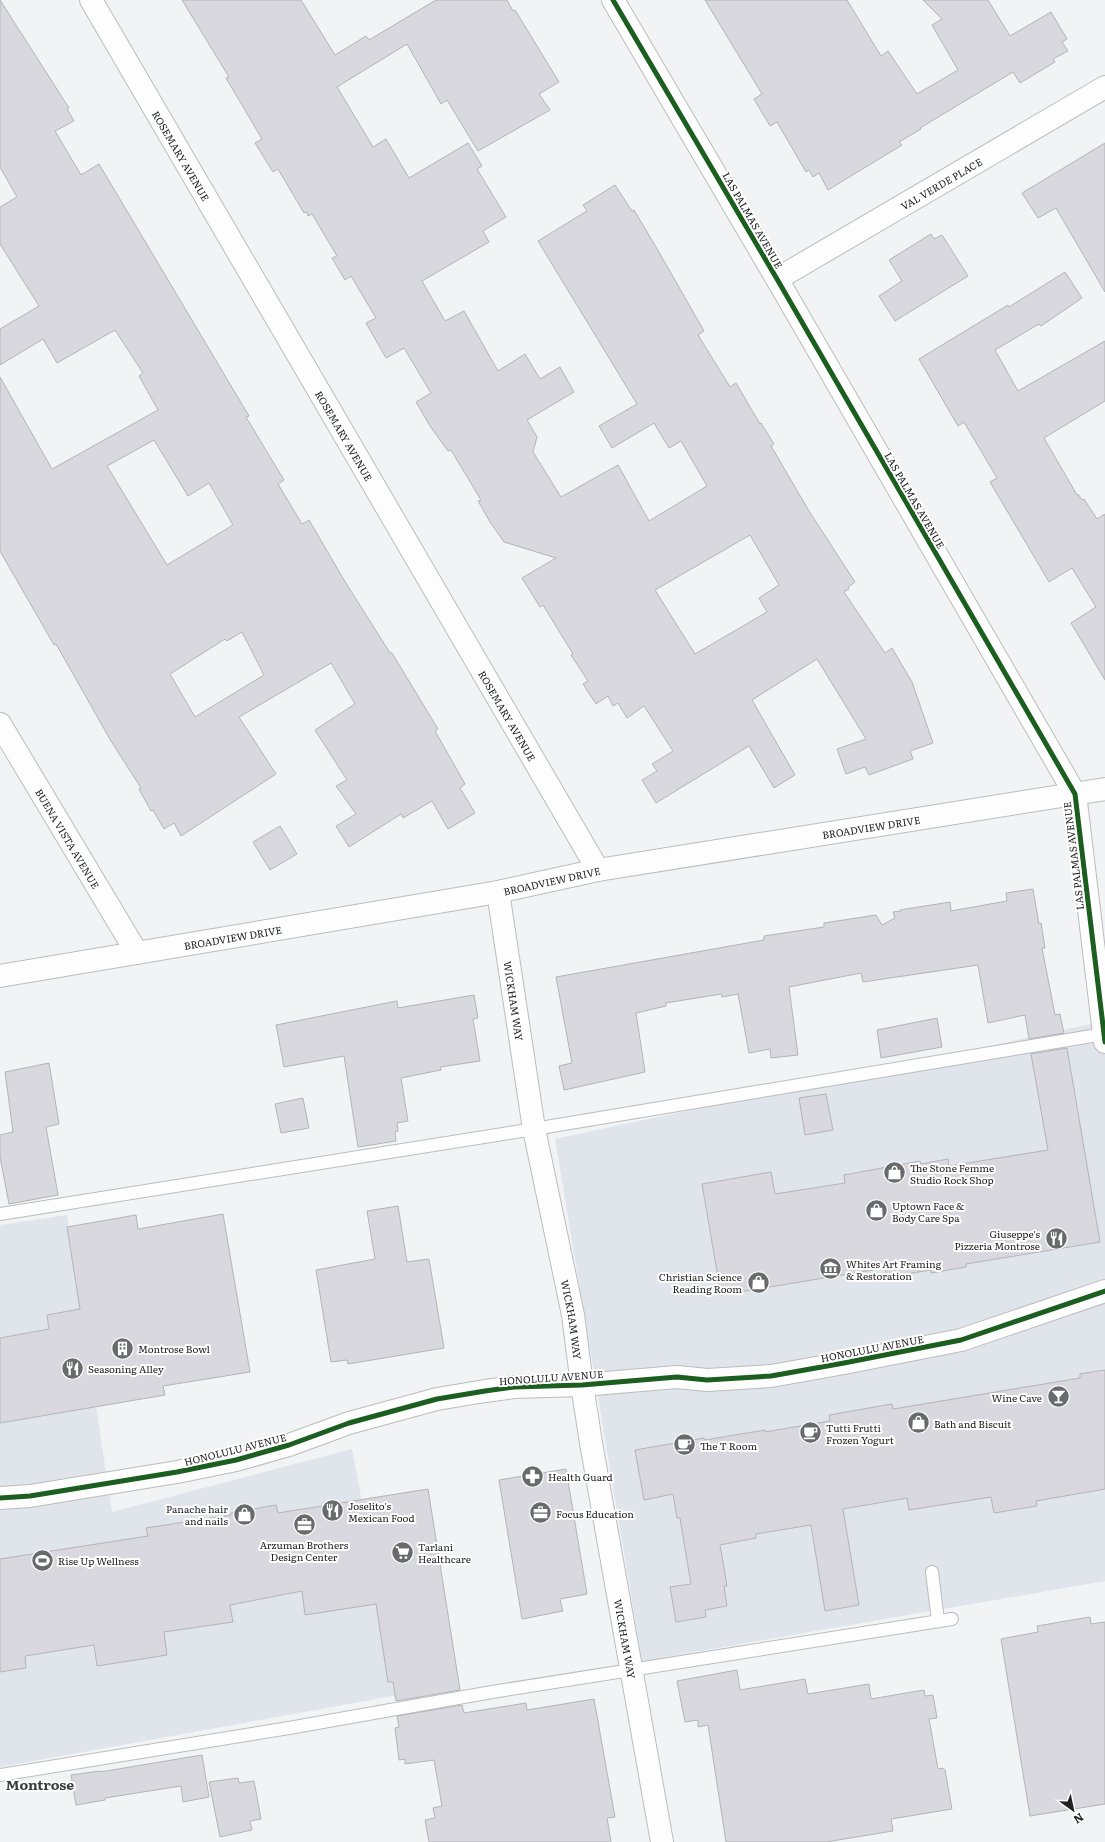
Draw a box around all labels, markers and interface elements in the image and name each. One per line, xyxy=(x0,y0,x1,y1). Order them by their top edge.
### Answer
street label: ROSEMARY AVENUE xyxy=(149,107,214,204)
street label: VAL VERDE PLACE xyxy=(898,153,984,213)
street label: LAS PALMAS AVENUE xyxy=(719,169,787,271)
street label: ROSEMARY AVENUE xyxy=(312,387,377,484)
street label: LAS PALMAS AVENUE xyxy=(881,449,949,551)
street label: ROSEMARY AVENUE xyxy=(476,667,540,763)
street label: BUENA VISTA AVENUE xyxy=(33,785,104,891)
street label: LAS PALMAS AVENUE xyxy=(1059,801,1087,911)
street label: BROADVIEW DRIVE xyxy=(821,811,921,842)
street label: BROADVIEW DRIVE xyxy=(502,862,602,898)
street label: BROADVIEW DRIVE xyxy=(183,921,283,952)
street label: WICKHAM WAY xyxy=(501,960,528,1042)
shop icon: The Stone Femme Studio Rock Shop xyxy=(881,1160,907,1186)
place label: The Stone Femme Studio Rock Shop xyxy=(910,1160,994,1187)
shop icon: Uptown Face & Body Care Spa xyxy=(863,1198,889,1224)
place label: Uptown Face & Body Care Spa xyxy=(892,1198,964,1225)
place label: Giuseppe's Pizzeria Montrose xyxy=(955,1226,1040,1253)
restaurant icon: Giuseppe's Pizzeria Montrose xyxy=(1043,1226,1069,1252)
museum icon: Whites Art Framing & Restoration xyxy=(817,1256,843,1282)
place label: Whites Art Framing & Restoration xyxy=(846,1256,942,1283)
place label: Christian Science Reading Room xyxy=(659,1269,742,1296)
shop icon: Christian Science Reading Room xyxy=(745,1269,771,1295)
street label: WICKHAM WAY xyxy=(558,1278,586,1360)
street label: HONOLULU AVENUE xyxy=(819,1331,925,1365)
building icon: Montrose Bowl xyxy=(109,1335,135,1361)
place label: Montrose Bowl xyxy=(138,1341,211,1356)
restaurant icon: Seasoning Alley xyxy=(59,1355,85,1381)
place label: Seasoning Alley xyxy=(88,1361,164,1376)
street label: HONOLULU AVENUE xyxy=(498,1366,604,1388)
bar icon: Wine Cave xyxy=(1045,1384,1071,1410)
place label: Wine Cave xyxy=(991,1390,1042,1405)
shop icon: Bath and Biscuit xyxy=(905,1410,931,1436)
place label: Bath and Biscuit xyxy=(934,1416,1011,1431)
cafe icon: Tutti Frutti Frozen Yogurt xyxy=(797,1420,823,1446)
place label: Tutti Frutti Frozen Yogurt xyxy=(826,1420,894,1447)
street label: HONOLULU AVENUE xyxy=(182,1429,288,1469)
cafe icon: The T Room xyxy=(672,1432,698,1458)
place label: The T Room xyxy=(700,1438,757,1453)
pharmacy icon: Health Guard xyxy=(520,1463,546,1489)
place label: Health Guard xyxy=(548,1469,613,1484)
restaurant icon: Joselito's Mexican Food xyxy=(320,1498,346,1524)
place label: Joselito's Mexican Food xyxy=(348,1498,415,1525)
office icon: Focus Education xyxy=(527,1500,553,1526)
place label: Panache hair and nails xyxy=(166,1501,228,1528)
shop icon: Panache hair and nails xyxy=(231,1501,257,1527)
place label: Focus Education xyxy=(556,1506,634,1521)
office icon: Arzuman Brothers Design Center xyxy=(291,1511,317,1537)
place label: Arzuman Brothers Design Center xyxy=(260,1537,349,1564)
supermarket icon: Tarlani Healthcare xyxy=(390,1539,416,1565)
place label: Tarlani Healthcare xyxy=(418,1539,471,1566)
sports icon: Rise Up Wellness xyxy=(30,1547,56,1573)
place label: Rise Up Wellness xyxy=(58,1553,139,1568)
street label: WICKHAM WAY xyxy=(611,1598,640,1680)
district label: Montrose xyxy=(6,1774,74,1794)
north arrow xyxy=(1053,1790,1093,1830)
text: N xyxy=(1071,1810,1087,1828)

